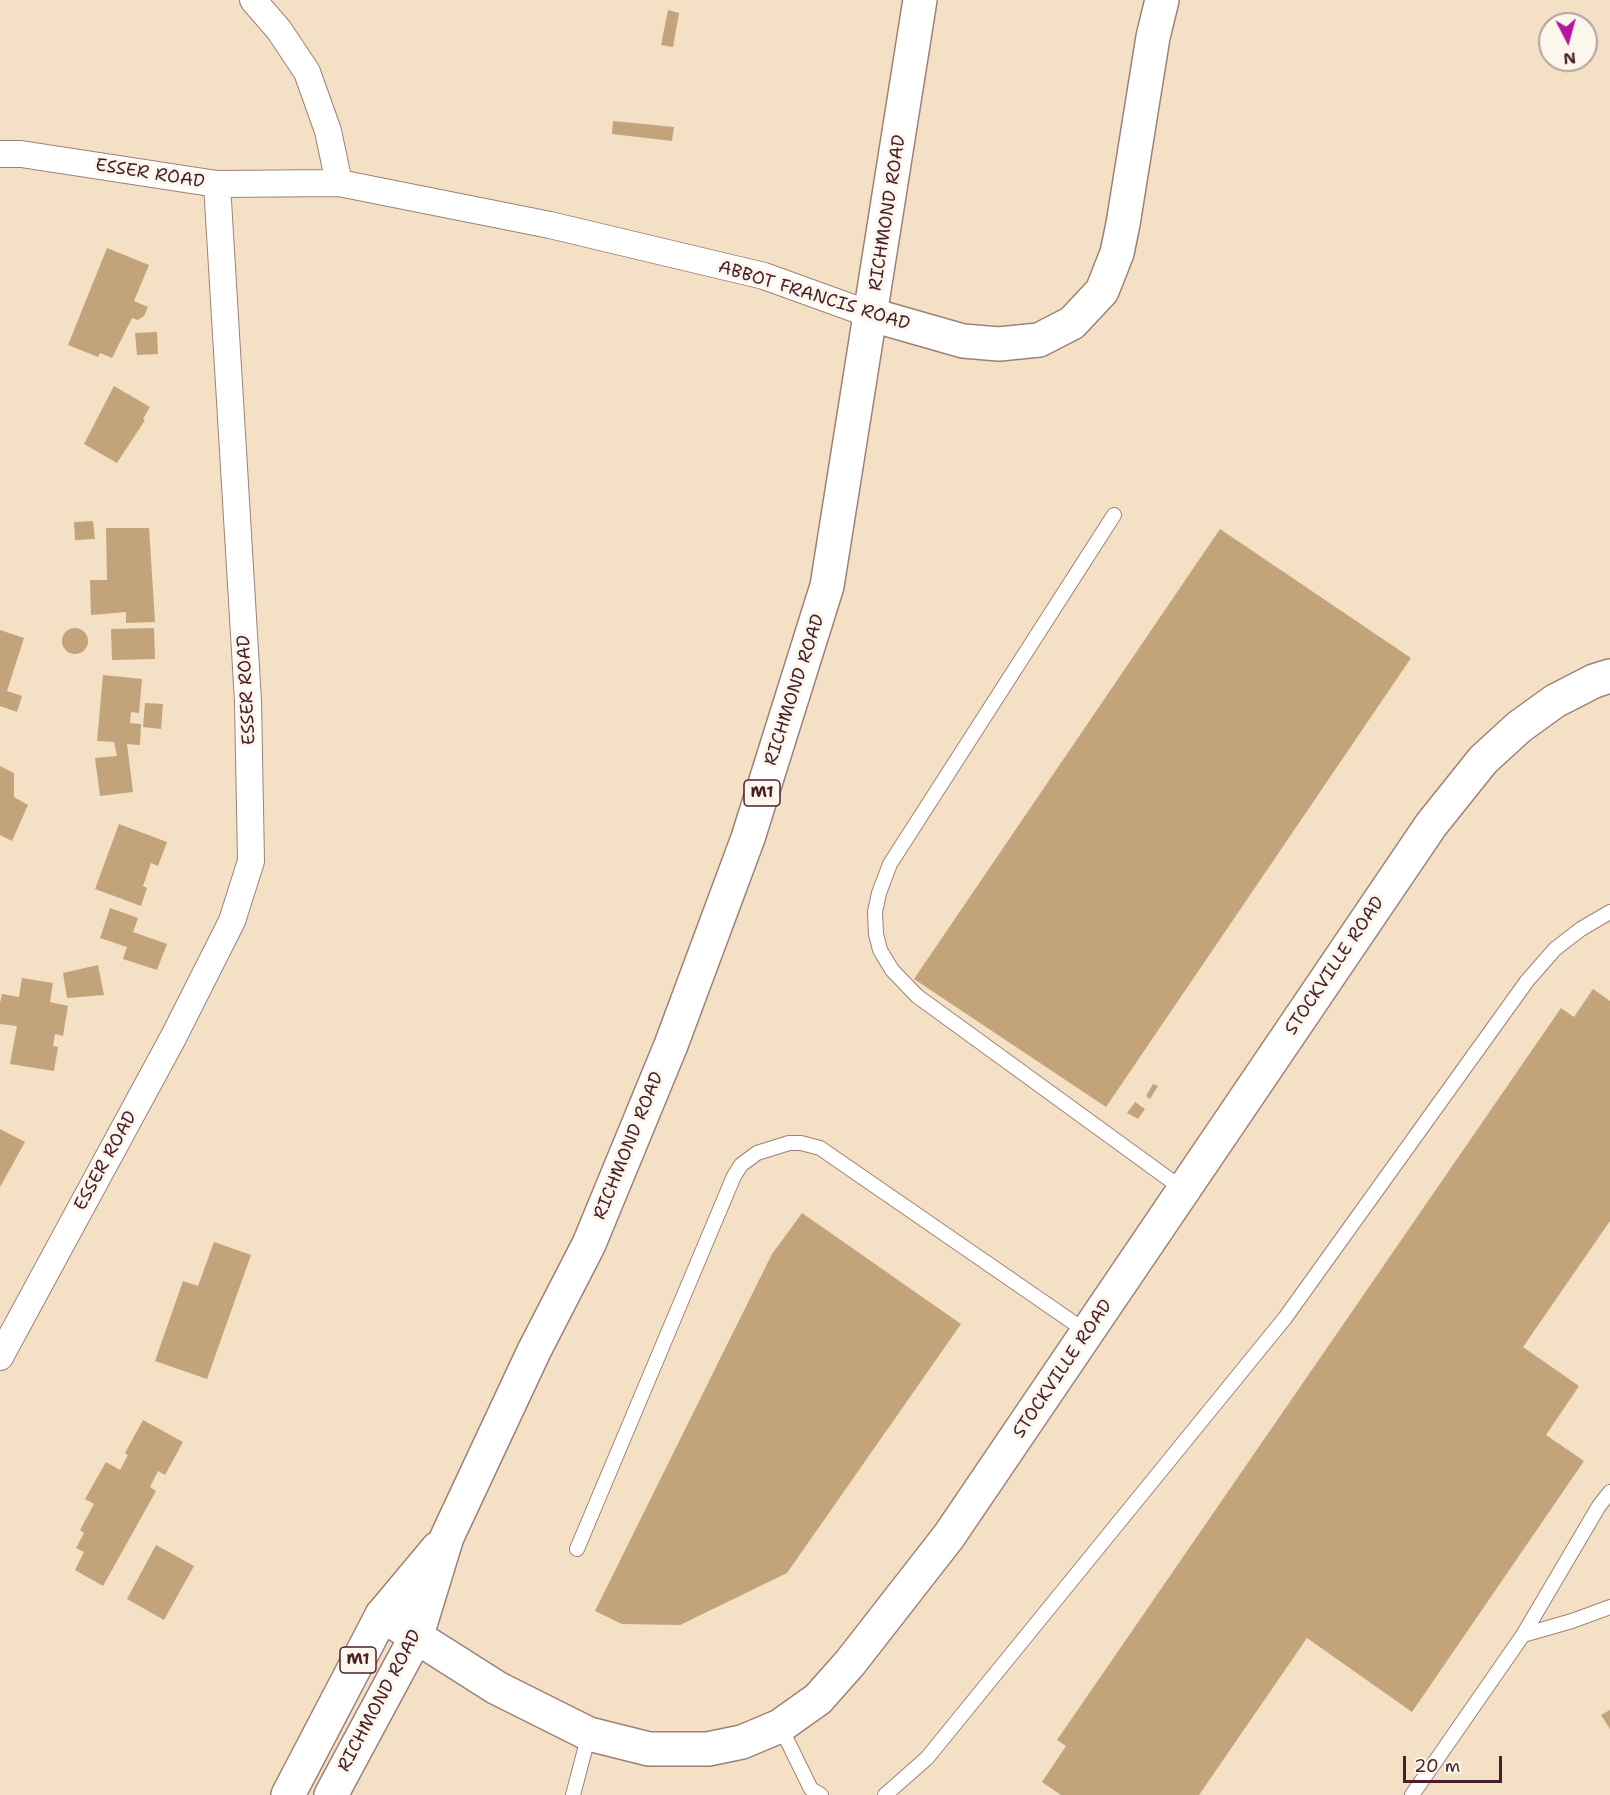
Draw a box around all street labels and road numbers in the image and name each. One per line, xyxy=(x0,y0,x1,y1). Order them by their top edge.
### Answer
street label: RICHMOND ROAD xyxy=(865,133,911,293)
street label: ESSER ROAD xyxy=(94,155,206,193)
street label: ABBOT FRANCIS ROAD xyxy=(716,257,912,335)
street label: RICHMOND ROAD xyxy=(760,612,830,768)
street label: ESSER ROAD xyxy=(233,634,261,746)
road number: M1 xyxy=(744,780,780,806)
street label: STOCKVILLE ROAD xyxy=(1281,893,1389,1039)
street label: RICHMOND ROAD xyxy=(589,1069,669,1223)
street label: ESSER ROAD xyxy=(70,1108,142,1214)
street label: STOCKVILLE ROAD xyxy=(1009,1296,1117,1442)
street label: RICHMOND ROAD xyxy=(333,1626,427,1776)
road number: M1 xyxy=(340,1647,376,1673)

